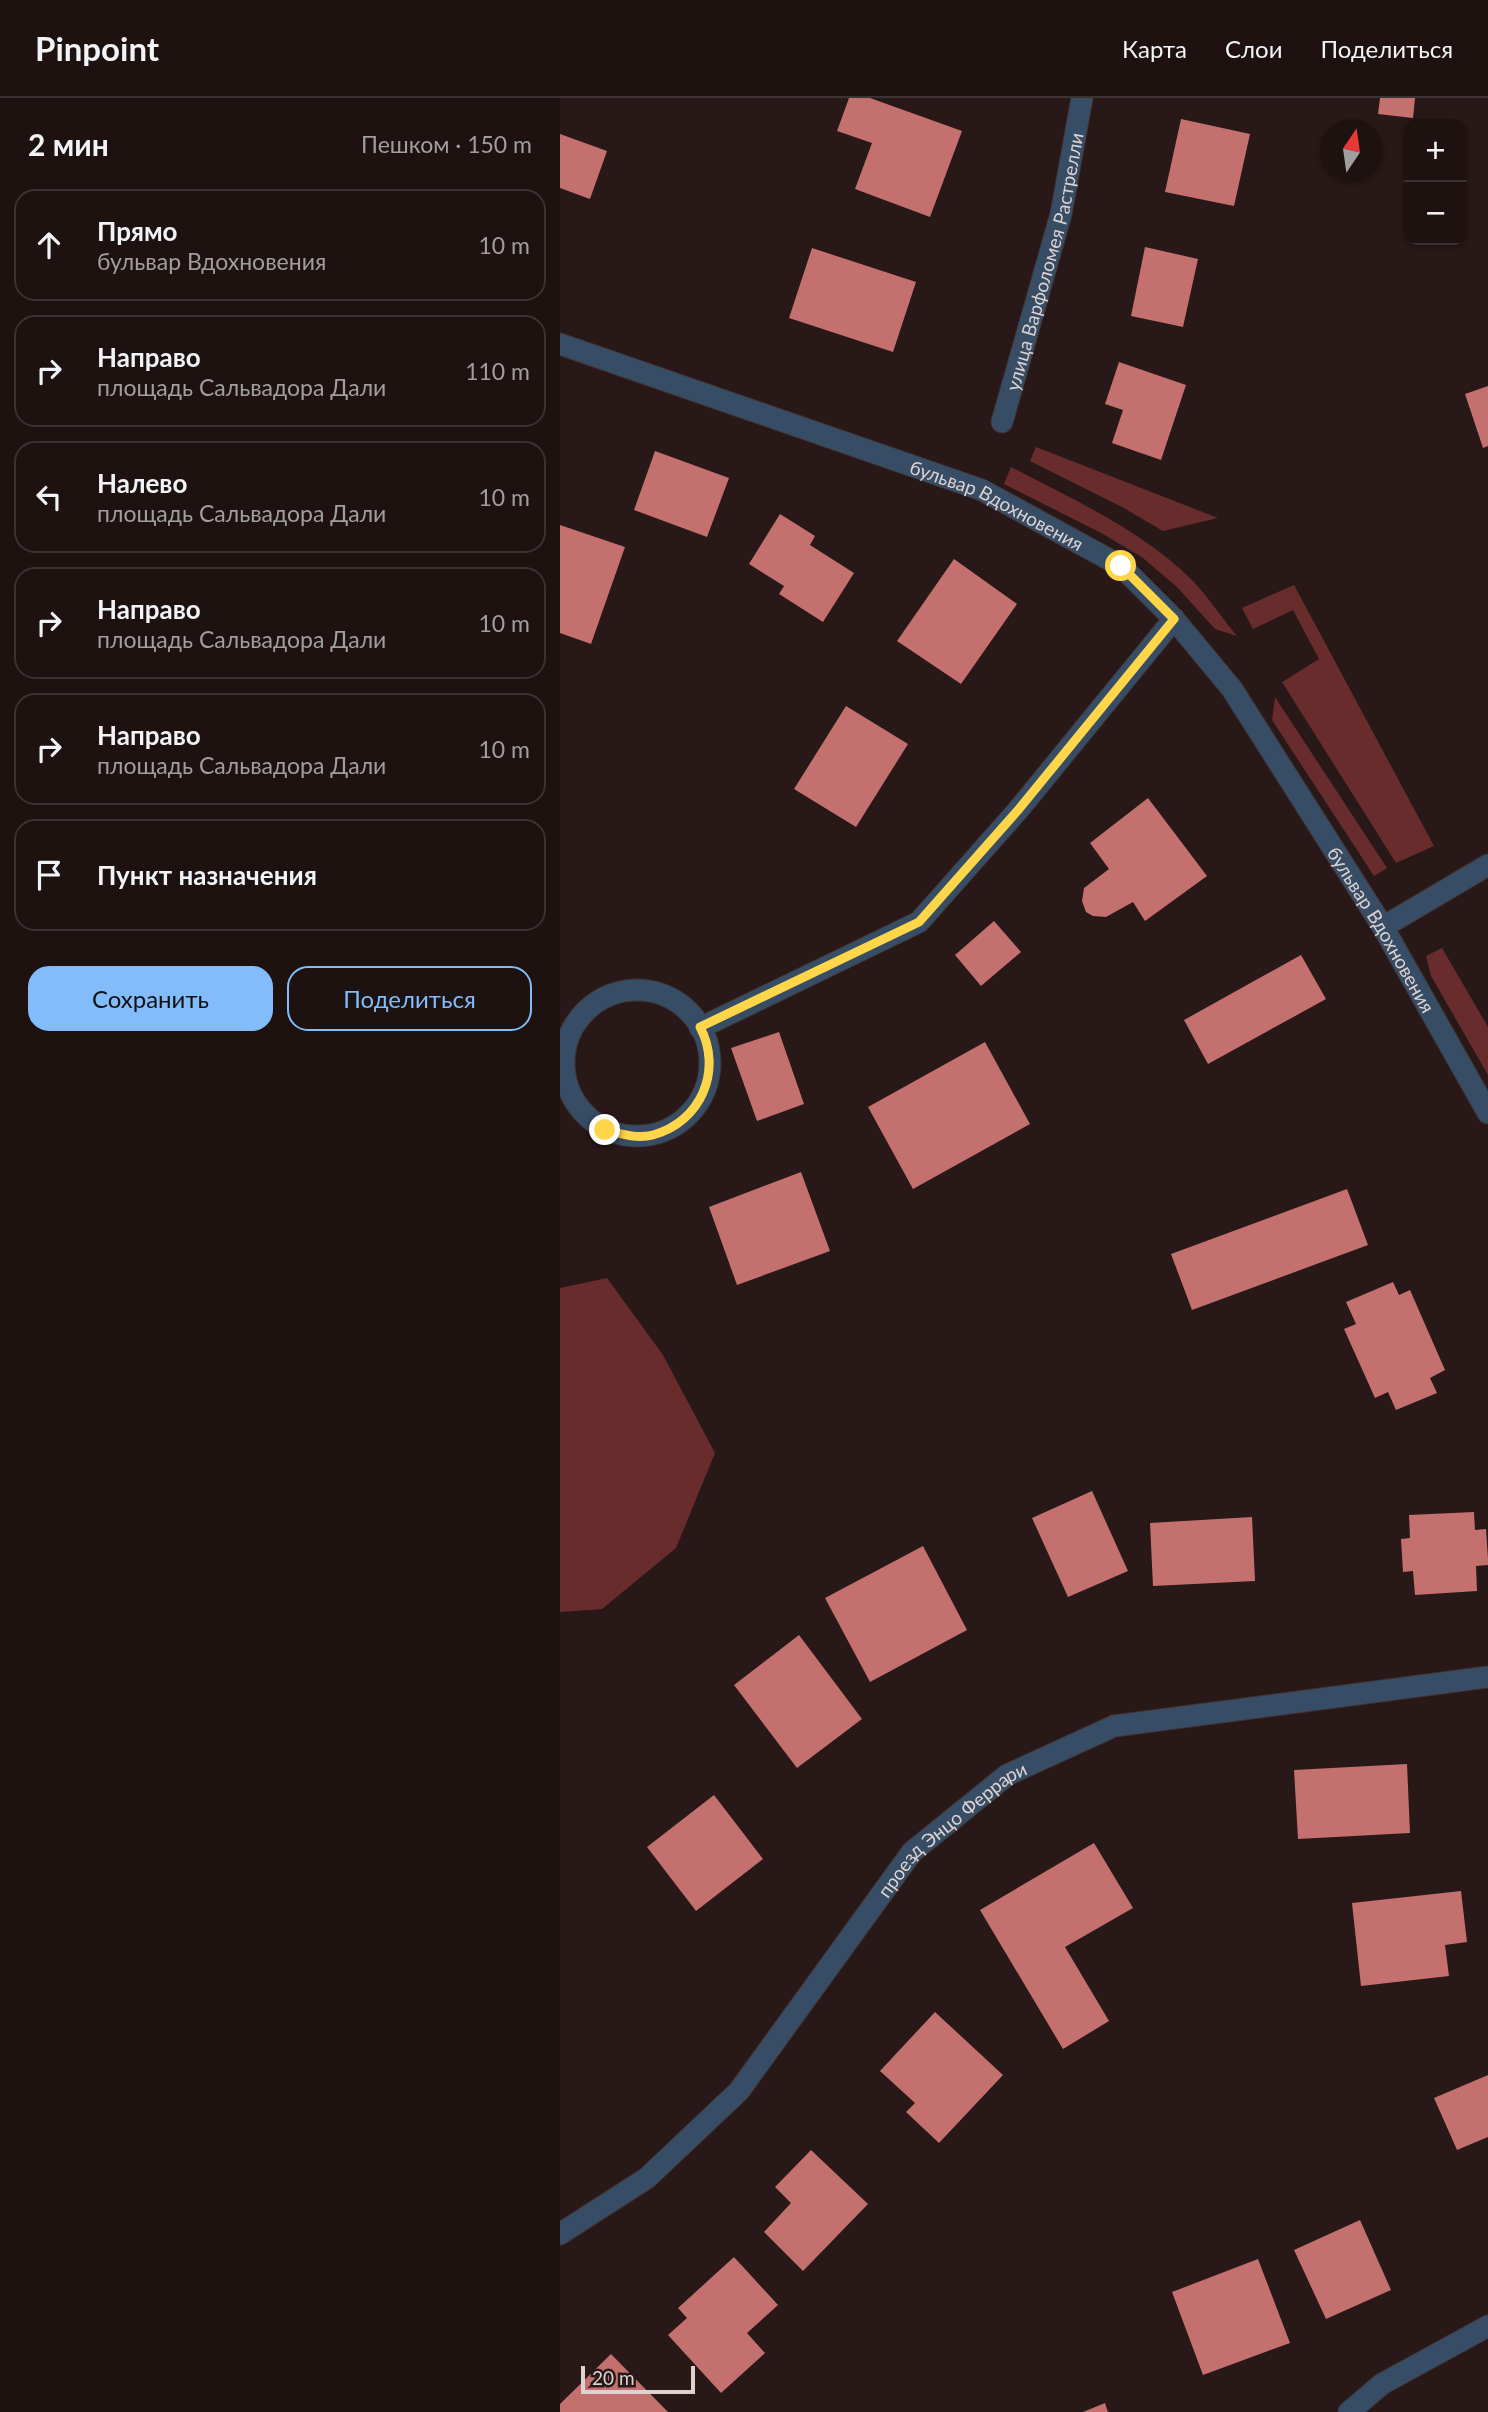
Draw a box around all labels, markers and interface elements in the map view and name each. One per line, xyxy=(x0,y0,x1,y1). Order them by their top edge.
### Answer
text: Pinpoint xyxy=(35,28,159,68)
text: Карта xyxy=(1122,34,1187,63)
text: Слои xyxy=(1225,34,1282,63)
text: Поделиться xyxy=(1320,34,1453,63)
north arrow xyxy=(1320,119,1383,182)
map controls xyxy=(1404,119,1467,245)
button: + xyxy=(1404,119,1467,182)
text: 2 мин xyxy=(28,126,109,162)
text: Пешком · 150 m xyxy=(361,130,532,158)
street label: улица Варфоломея Растрелли xyxy=(1000,131,1087,393)
button: − xyxy=(1404,182,1467,245)
text: Прямо xyxy=(97,215,178,247)
icon: ahead xyxy=(30,226,68,264)
text: 10 m xyxy=(479,231,530,259)
text: бульвар Вдохновения xyxy=(97,247,326,275)
text: Направо xyxy=(97,341,201,373)
icon: right xyxy=(30,352,68,390)
text: 110 m xyxy=(465,357,530,385)
text: площадь Сальвадора Дали xyxy=(97,373,386,401)
street label: бульвар Вдохновения xyxy=(907,455,1088,555)
text: Налево xyxy=(97,467,187,499)
icon: left xyxy=(30,478,68,516)
text: 10 m xyxy=(479,483,530,511)
text: площадь Сальвадора Дали xyxy=(97,499,386,527)
route start xyxy=(1105,550,1136,581)
text: Направо xyxy=(97,593,201,625)
icon: right xyxy=(30,604,68,642)
text: 10 m xyxy=(479,609,530,637)
text: площадь Сальвадора Дали xyxy=(97,625,386,653)
text: Направо xyxy=(97,719,201,751)
icon: right xyxy=(30,730,68,768)
text: 10 m xyxy=(479,735,530,763)
text: площадь Сальвадора Дали xyxy=(97,751,386,779)
street label: бульвар Вдохновения xyxy=(1323,842,1440,1016)
icon: arrive xyxy=(30,856,68,894)
text: Пункт назначения xyxy=(97,859,317,891)
button: Сохранить xyxy=(28,966,273,1031)
button: Поделиться xyxy=(287,966,532,1031)
route end xyxy=(589,1114,620,1145)
street label: проезд Энцо Феррари xyxy=(872,1756,1030,1901)
scale bar xyxy=(581,2363,695,2395)
text: 20 m xyxy=(592,2366,635,2389)

